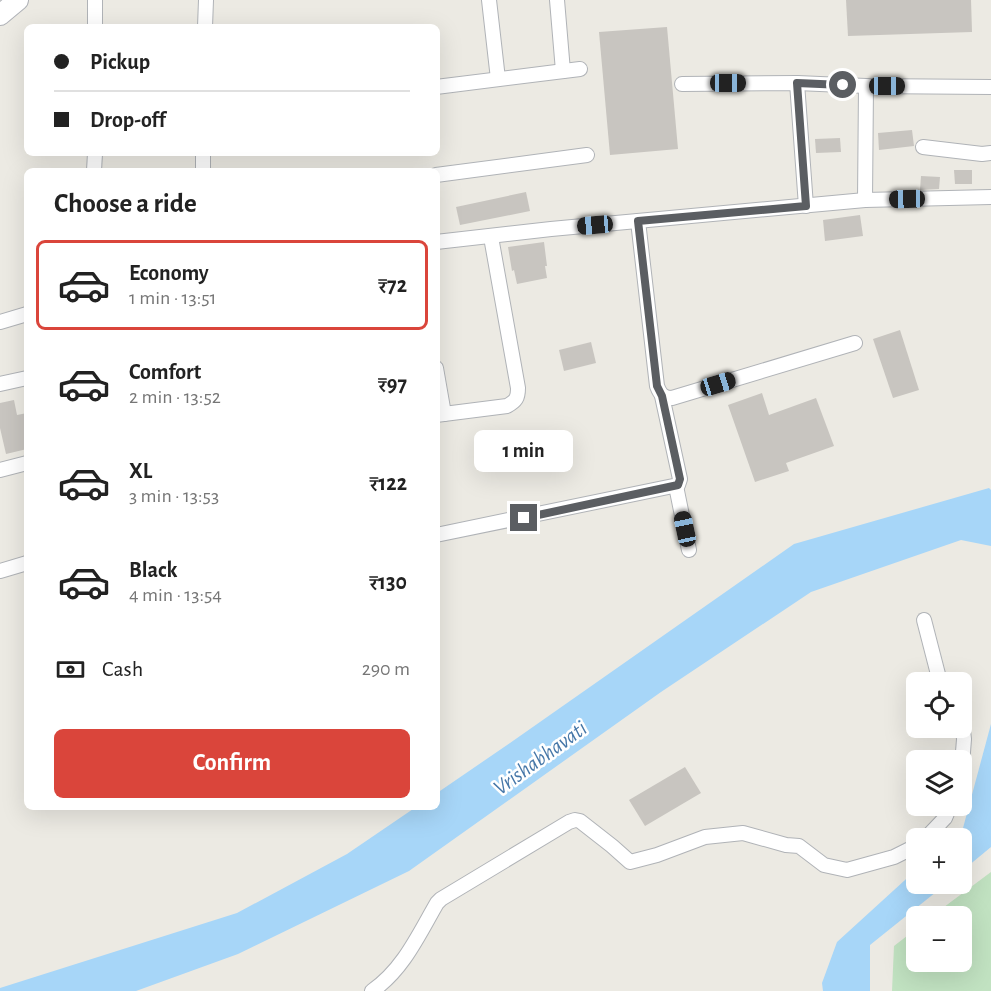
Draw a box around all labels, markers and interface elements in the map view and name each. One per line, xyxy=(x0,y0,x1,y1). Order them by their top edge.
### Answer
text: Pickup xyxy=(90,51,150,73)
route start xyxy=(829,71,856,98)
car xyxy=(710,74,746,92)
car xyxy=(869,77,905,95)
text: Drop-off xyxy=(90,109,166,131)
text: Choose a ride xyxy=(54,190,197,217)
car xyxy=(889,190,925,208)
car xyxy=(576,214,614,236)
icon: car xyxy=(57,258,111,312)
text: Economy xyxy=(129,262,209,284)
text: ₹72 xyxy=(378,274,407,296)
text: 1 min · 13:51 xyxy=(129,288,216,308)
icon: car xyxy=(57,357,111,411)
text: Comfort xyxy=(129,361,201,383)
car xyxy=(698,370,738,398)
text: ₹97 xyxy=(378,373,407,395)
text: 2 min · 13:52 xyxy=(129,387,221,407)
callout: 1 min xyxy=(474,431,574,473)
text: 1 min xyxy=(502,441,545,461)
icon: car xyxy=(57,456,111,510)
text: XL xyxy=(129,460,152,482)
text: ₹122 xyxy=(369,472,407,494)
text: 3 min · 13:53 xyxy=(129,486,219,506)
route end xyxy=(510,504,537,531)
car xyxy=(672,510,698,548)
icon: car xyxy=(57,555,111,609)
text: Black xyxy=(129,559,177,581)
text: ₹130 xyxy=(369,571,407,593)
text: 4 min · 13:54 xyxy=(129,585,222,605)
icon: cash xyxy=(54,653,87,686)
text: Cash xyxy=(102,658,143,680)
text: 290 m xyxy=(362,659,410,679)
map controls xyxy=(906,672,972,972)
button: locate xyxy=(906,672,972,738)
water label: Vrishabhavati xyxy=(489,717,591,799)
button: Confirm xyxy=(54,729,410,798)
button: layers xyxy=(906,750,972,816)
button: + xyxy=(906,828,972,894)
button: − xyxy=(906,906,972,972)

